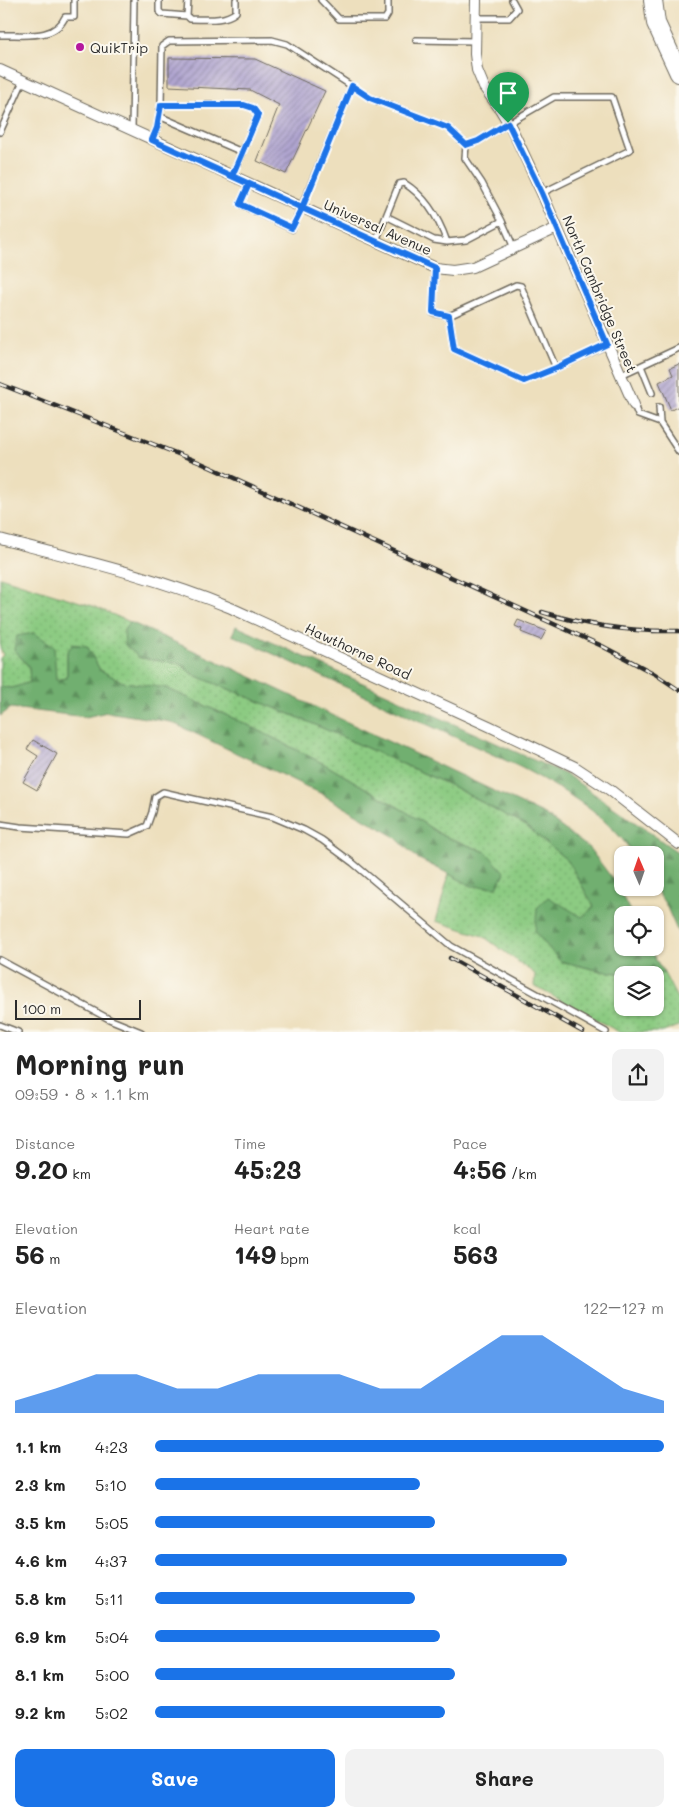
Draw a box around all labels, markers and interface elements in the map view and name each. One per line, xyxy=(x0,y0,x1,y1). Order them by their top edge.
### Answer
place label: QuikTrip xyxy=(90,38,148,57)
marker: QuikTrip xyxy=(74,41,86,53)
pin xyxy=(487,72,529,123)
icon: arrive xyxy=(494,79,522,107)
street label: Universal Avenue xyxy=(321,195,435,259)
street label: North Cambridge Street xyxy=(558,212,642,376)
street label: Hawthorne Road xyxy=(302,618,414,684)
north arrow xyxy=(614,846,664,896)
map controls xyxy=(614,846,664,1016)
button: locate xyxy=(614,906,664,956)
button: layers xyxy=(614,966,664,1016)
scale bar xyxy=(15,997,141,1020)
text: 100 m xyxy=(22,999,61,1018)
text: Morning run xyxy=(15,1046,184,1082)
button: share xyxy=(612,1049,664,1101)
text: 09:59 · 8 × 1.1 km xyxy=(15,1083,149,1104)
text: Distance xyxy=(15,1134,75,1153)
text: Time xyxy=(234,1134,266,1153)
text: Pace xyxy=(453,1134,487,1153)
text: 9.20 xyxy=(15,1153,68,1185)
text: 45:23 xyxy=(234,1153,301,1185)
text: 4:56 xyxy=(453,1153,507,1185)
text: km xyxy=(68,1164,91,1183)
text: /km xyxy=(507,1164,537,1183)
text: Elevation xyxy=(15,1219,78,1238)
text: Heart rate xyxy=(234,1219,310,1238)
text: kcal xyxy=(453,1219,481,1238)
text: 56 xyxy=(15,1238,45,1270)
text: 149 xyxy=(234,1238,276,1270)
text: 563 xyxy=(453,1238,498,1270)
text: m xyxy=(45,1249,60,1268)
text: bpm xyxy=(276,1249,309,1268)
text: Elevation xyxy=(15,1297,87,1318)
text: 122–127 m xyxy=(583,1297,664,1318)
text: 1.1 km xyxy=(15,1436,61,1457)
text: 4:23 xyxy=(95,1436,128,1457)
text: 2.3 km xyxy=(15,1474,66,1495)
text: 5:10 xyxy=(95,1474,126,1495)
text: 3.5 km xyxy=(15,1512,66,1533)
text: 5:05 xyxy=(95,1512,129,1533)
text: 4.6 km xyxy=(15,1550,67,1571)
text: 4:37 xyxy=(95,1550,128,1571)
text: 5.8 km xyxy=(15,1588,66,1609)
text: 5:11 xyxy=(95,1588,124,1609)
text: 6.9 km xyxy=(15,1626,66,1647)
text: 5:04 xyxy=(95,1626,129,1647)
text: 8.1 km xyxy=(15,1664,64,1685)
text: 5:00 xyxy=(95,1664,129,1685)
text: 9.2 km xyxy=(15,1702,66,1723)
text: 5:02 xyxy=(95,1702,128,1723)
button: Save xyxy=(15,1749,335,1807)
button: Share xyxy=(345,1749,664,1807)

